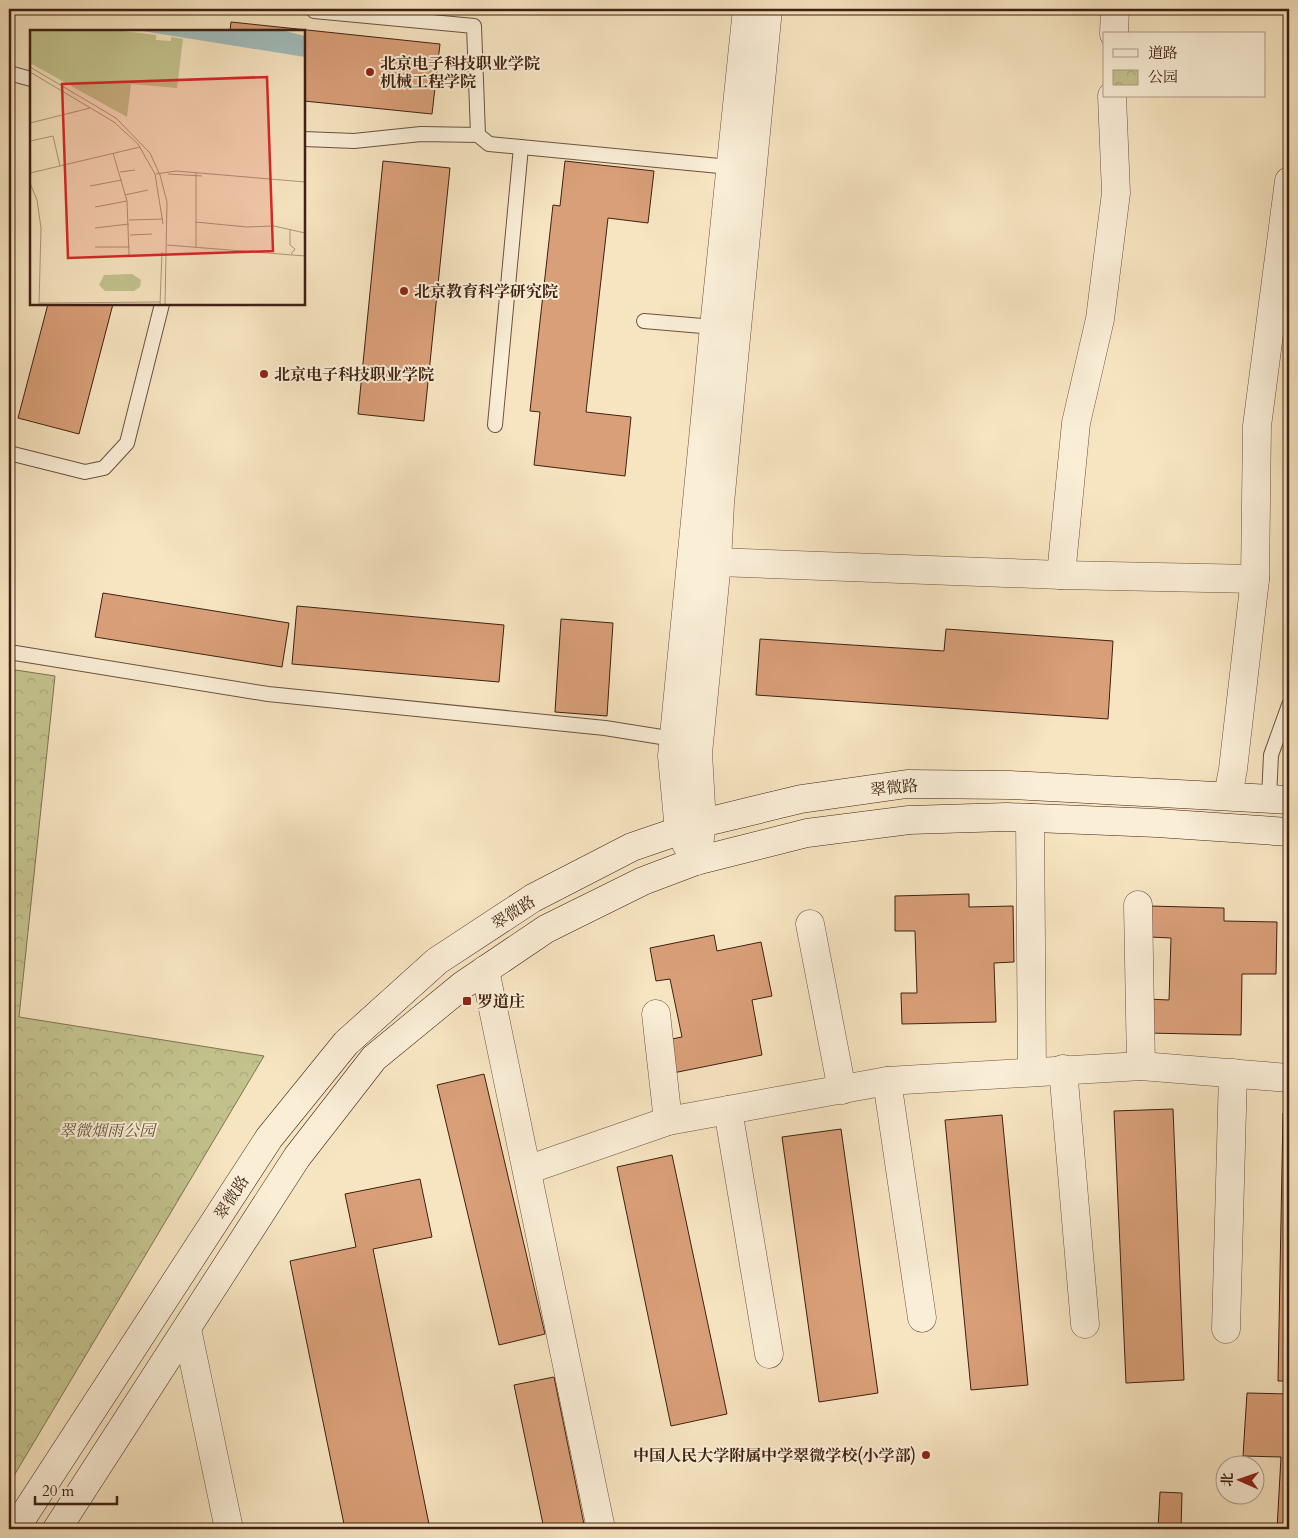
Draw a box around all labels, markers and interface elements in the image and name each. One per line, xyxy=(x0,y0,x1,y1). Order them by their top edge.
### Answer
inset map xyxy=(30,30,305,305)
legend xyxy=(1103,32,1266,98)
text: 道路 xyxy=(1148,43,1178,63)
place label: 北京电子科技职业学院 机械工程学院 xyxy=(380,53,540,93)
marker: 北京电子科技职业学院 机械工程学院 xyxy=(364,66,376,78)
text: 公园 xyxy=(1148,67,1178,87)
place label: 北京教育科学研究院 xyxy=(414,281,558,303)
marker: 北京教育科学研究院 xyxy=(398,285,410,297)
place label: 北京电子科技职业学院 xyxy=(274,364,434,386)
marker: 北京电子科技职业学院 xyxy=(258,368,270,380)
street label: 翠微路 xyxy=(869,775,919,801)
street label: 翠微路 xyxy=(487,891,540,935)
place label: 罗道庄 xyxy=(477,991,525,1013)
marker: 罗道庄 xyxy=(461,995,473,1007)
park label: 翠微烟雨公园 xyxy=(59,1120,158,1142)
street label: 翠微路 xyxy=(210,1171,254,1224)
place label: 中国人民大学附属中学翠微学校(小学部) xyxy=(633,1445,916,1467)
marker: 中国人民大学附属中学翠微学校(小学部) xyxy=(920,1449,932,1461)
north arrow xyxy=(1216,1456,1266,1506)
text: 北 xyxy=(1218,1472,1237,1487)
scale bar xyxy=(35,1473,118,1505)
text: 20 m xyxy=(42,1481,74,1501)

